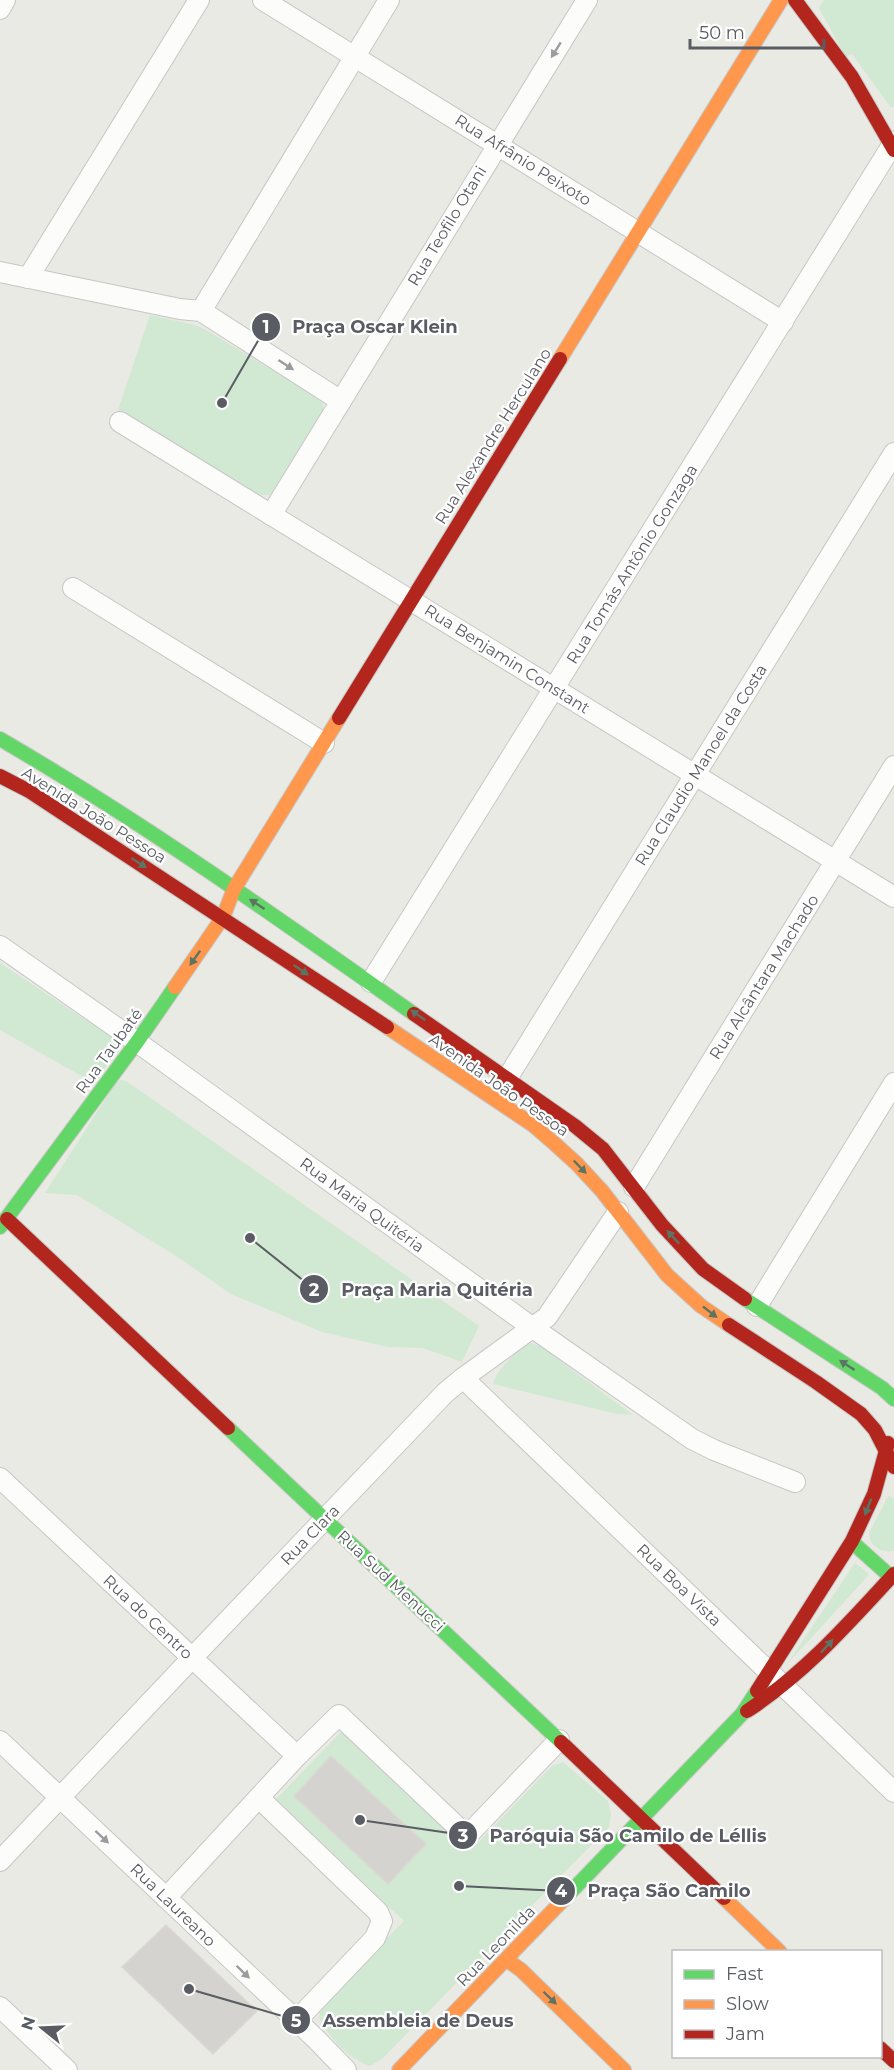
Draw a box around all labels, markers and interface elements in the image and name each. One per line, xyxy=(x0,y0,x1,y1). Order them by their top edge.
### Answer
scale bar xyxy=(690,12,824,50)
text: 50 m xyxy=(699,22,745,44)
one-way arrow xyxy=(551,42,562,58)
street label: Rua Afrânio Peixoto xyxy=(451,110,595,210)
street label: Rua Teofilo Otani xyxy=(404,163,490,289)
callout: Praça Oscar Klein xyxy=(251,309,470,345)
text: 1 xyxy=(262,316,270,338)
text: Praça Oscar Klein xyxy=(292,316,458,338)
street label: Rua Alexandre Herculano xyxy=(431,344,555,528)
one-way arrow xyxy=(278,359,294,370)
street label: Rua Tomás Antônio Gonzaga xyxy=(563,461,701,667)
street label: Rua Benjamin Constant xyxy=(421,600,594,718)
street label: Rua Claudio Manoel da Costa xyxy=(631,661,771,869)
street label: Avenida João Pessoa xyxy=(18,763,170,867)
one-way arrow xyxy=(130,857,147,868)
street label: Rua Alcântara Machado xyxy=(705,891,823,1063)
one-way arrow xyxy=(249,899,265,910)
one-way arrow xyxy=(189,949,201,965)
one-way arrow xyxy=(293,964,309,976)
street label: Rua Taubaté xyxy=(72,1005,146,1097)
one-way arrow xyxy=(410,1009,426,1021)
street label: Avenida João Pessoa xyxy=(425,1029,573,1141)
street label: Rua Maria Quitéria xyxy=(296,1153,428,1257)
one-way arrow xyxy=(573,1160,587,1175)
one-way arrow xyxy=(667,1231,681,1245)
callout: Praça Maria Quitéria xyxy=(299,1271,545,1307)
text: 2 xyxy=(309,1279,320,1301)
text: Praça Maria Quitéria xyxy=(341,1279,533,1301)
one-way arrow xyxy=(702,1305,717,1317)
one-way arrow xyxy=(839,1359,855,1371)
one-way arrow xyxy=(863,1499,873,1517)
street label: Rua Clara xyxy=(277,1501,343,1569)
street label: Rua Sud Menucci xyxy=(333,1526,449,1636)
street label: Rua Boa Vista xyxy=(633,1540,725,1630)
street label: Rua do Centro xyxy=(99,1571,197,1663)
one-way arrow xyxy=(820,1638,834,1653)
callout: Paróquia São Camilo de Léllis xyxy=(448,1817,779,1853)
text: 3 xyxy=(457,1825,469,1847)
text: Paróquia São Camilo de Léllis xyxy=(490,1825,767,1847)
one-way arrow xyxy=(95,1830,109,1844)
street label: Rua Laureano xyxy=(126,1859,220,1951)
callout: Praça São Camilo xyxy=(546,1873,763,1909)
text: 4 xyxy=(555,1880,568,1902)
text: Praça São Camilo xyxy=(587,1880,751,1902)
street label: Rua Leonilda xyxy=(453,1902,539,1990)
legend xyxy=(672,1950,882,2058)
text: Fast xyxy=(726,1963,764,1985)
one-way arrow xyxy=(235,1965,249,1979)
one-way arrow xyxy=(543,1991,557,2005)
text: Slow xyxy=(726,1993,769,2015)
north arrow xyxy=(12,1998,72,2058)
callout: Assembleia de Deus xyxy=(281,2002,526,2038)
text: 5 xyxy=(291,2010,302,2032)
text: Assembleia de Deus xyxy=(322,2010,514,2032)
text: N xyxy=(17,2014,39,2033)
text: Jam xyxy=(725,2023,765,2045)

